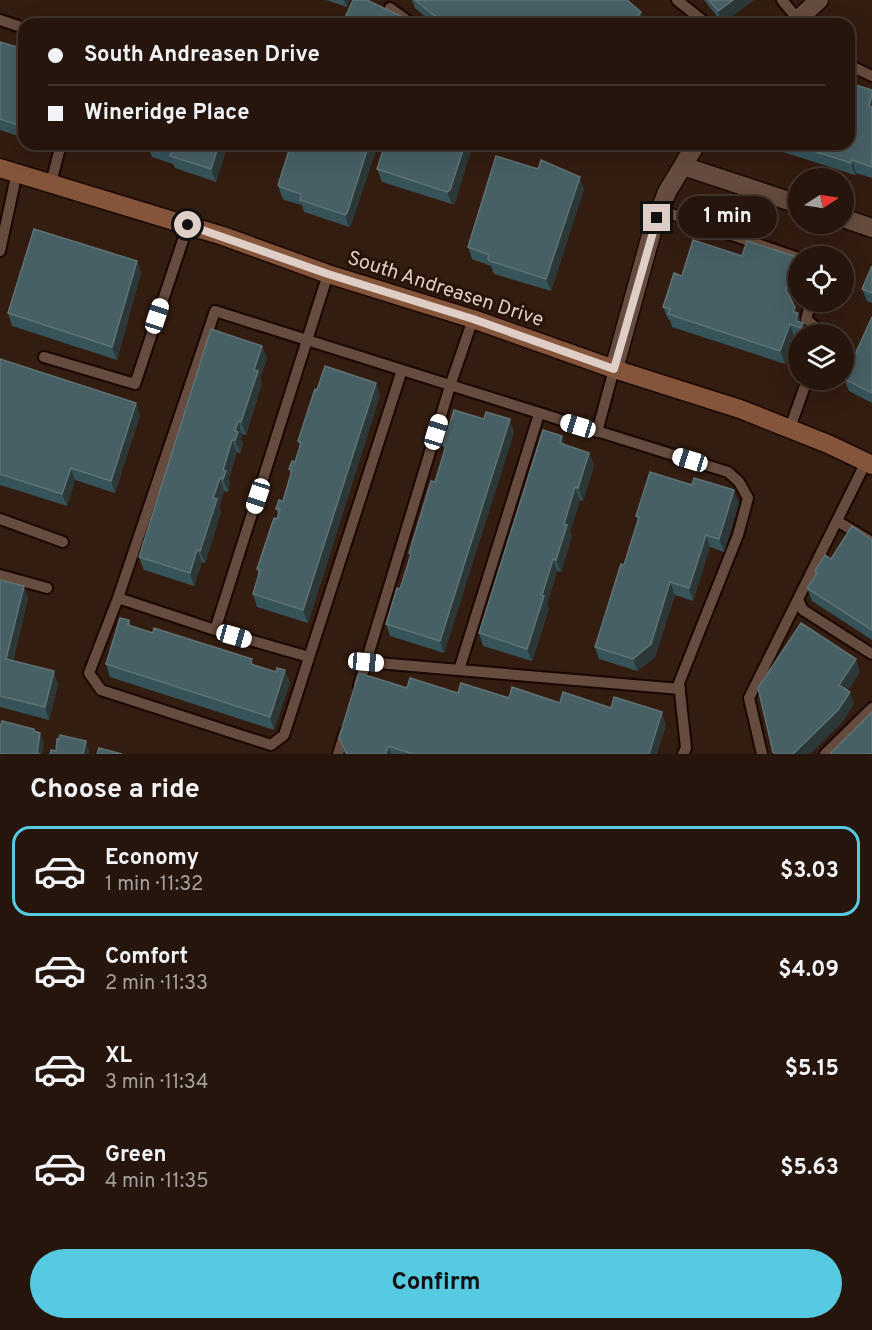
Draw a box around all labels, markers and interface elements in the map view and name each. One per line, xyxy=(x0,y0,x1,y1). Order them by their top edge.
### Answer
text: South Andreasen Drive xyxy=(84,42,320,69)
text: Wineridge Place xyxy=(84,100,250,127)
north arrow xyxy=(788,168,854,234)
map controls xyxy=(788,168,854,390)
callout: 1 min xyxy=(678,197,777,239)
route end xyxy=(643,204,670,231)
text: 1 min xyxy=(703,204,752,230)
route start xyxy=(174,211,201,238)
street label: South Andreasen Drive xyxy=(344,246,547,334)
button: locate xyxy=(788,246,854,312)
car xyxy=(143,296,171,336)
button: layers xyxy=(788,324,854,390)
car xyxy=(422,412,450,452)
car xyxy=(558,412,598,440)
car xyxy=(670,446,710,474)
car xyxy=(244,476,272,516)
car xyxy=(214,622,254,650)
car xyxy=(347,651,385,673)
text: Choose a ride xyxy=(30,773,200,807)
icon: car xyxy=(33,844,87,898)
text: Economy xyxy=(105,845,199,872)
text: $3.03 xyxy=(780,858,839,885)
text: 1 min · 11:32 xyxy=(105,872,203,898)
icon: car xyxy=(33,943,87,997)
text: Comfort xyxy=(105,944,188,971)
text: $4.09 xyxy=(778,957,839,984)
text: 2 min · 11:33 xyxy=(105,971,208,997)
icon: car xyxy=(33,1042,87,1096)
text: XL xyxy=(105,1043,132,1070)
text: $5.15 xyxy=(785,1056,839,1083)
text: 3 min · 11:34 xyxy=(105,1070,208,1096)
icon: car xyxy=(33,1141,87,1195)
text: Green xyxy=(105,1142,167,1169)
text: $5.63 xyxy=(780,1155,839,1182)
text: 4 min · 11:35 xyxy=(105,1169,209,1195)
button: Confirm xyxy=(30,1249,842,1318)

